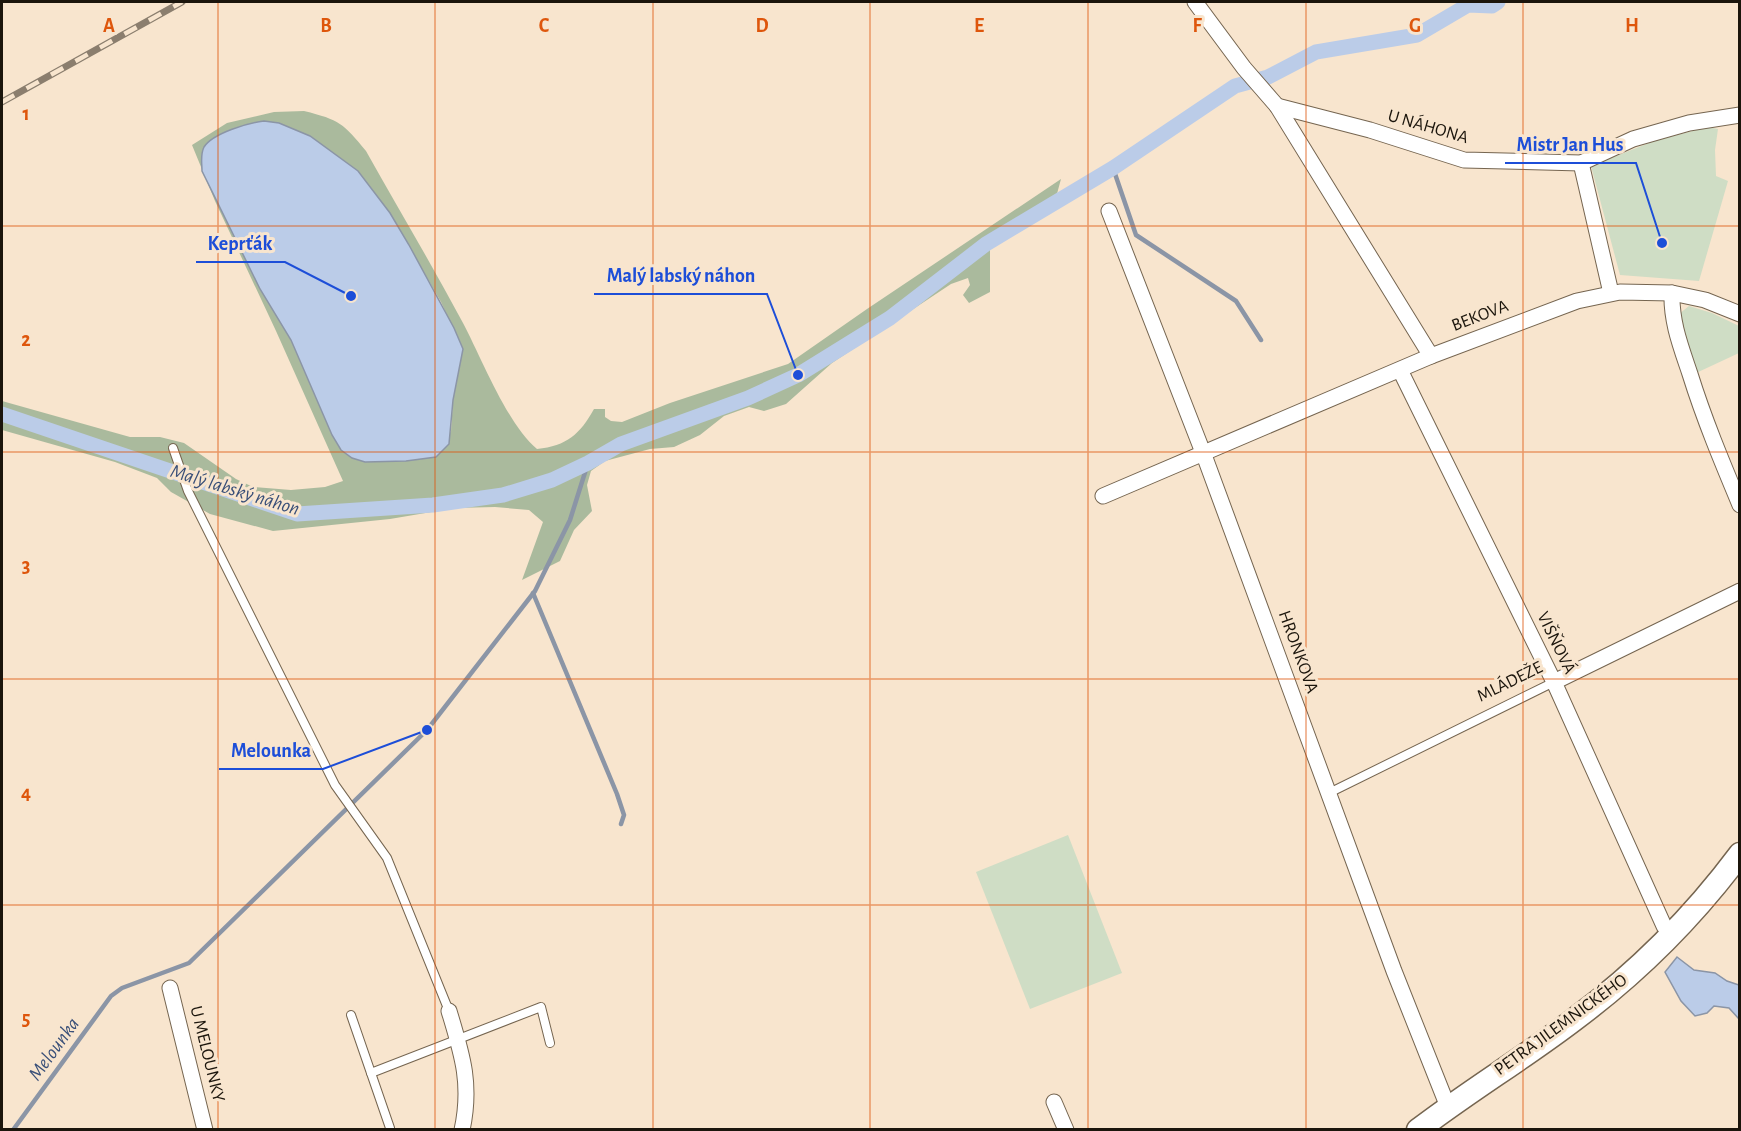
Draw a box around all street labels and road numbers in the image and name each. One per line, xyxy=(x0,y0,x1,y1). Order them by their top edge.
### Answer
street label: U NÁHONA xyxy=(1386,104,1472,147)
street label: BEKOVA xyxy=(1449,297,1511,335)
street label: HRONKOVA xyxy=(1275,608,1321,696)
street label: VIŠŇOVÁ xyxy=(1533,608,1582,677)
street label: MLÁDEŽE xyxy=(1473,656,1546,706)
street label: PETRA JILEMNICKÉHO xyxy=(1490,969,1631,1079)
street label: U MELOUNKY xyxy=(186,1004,228,1104)

